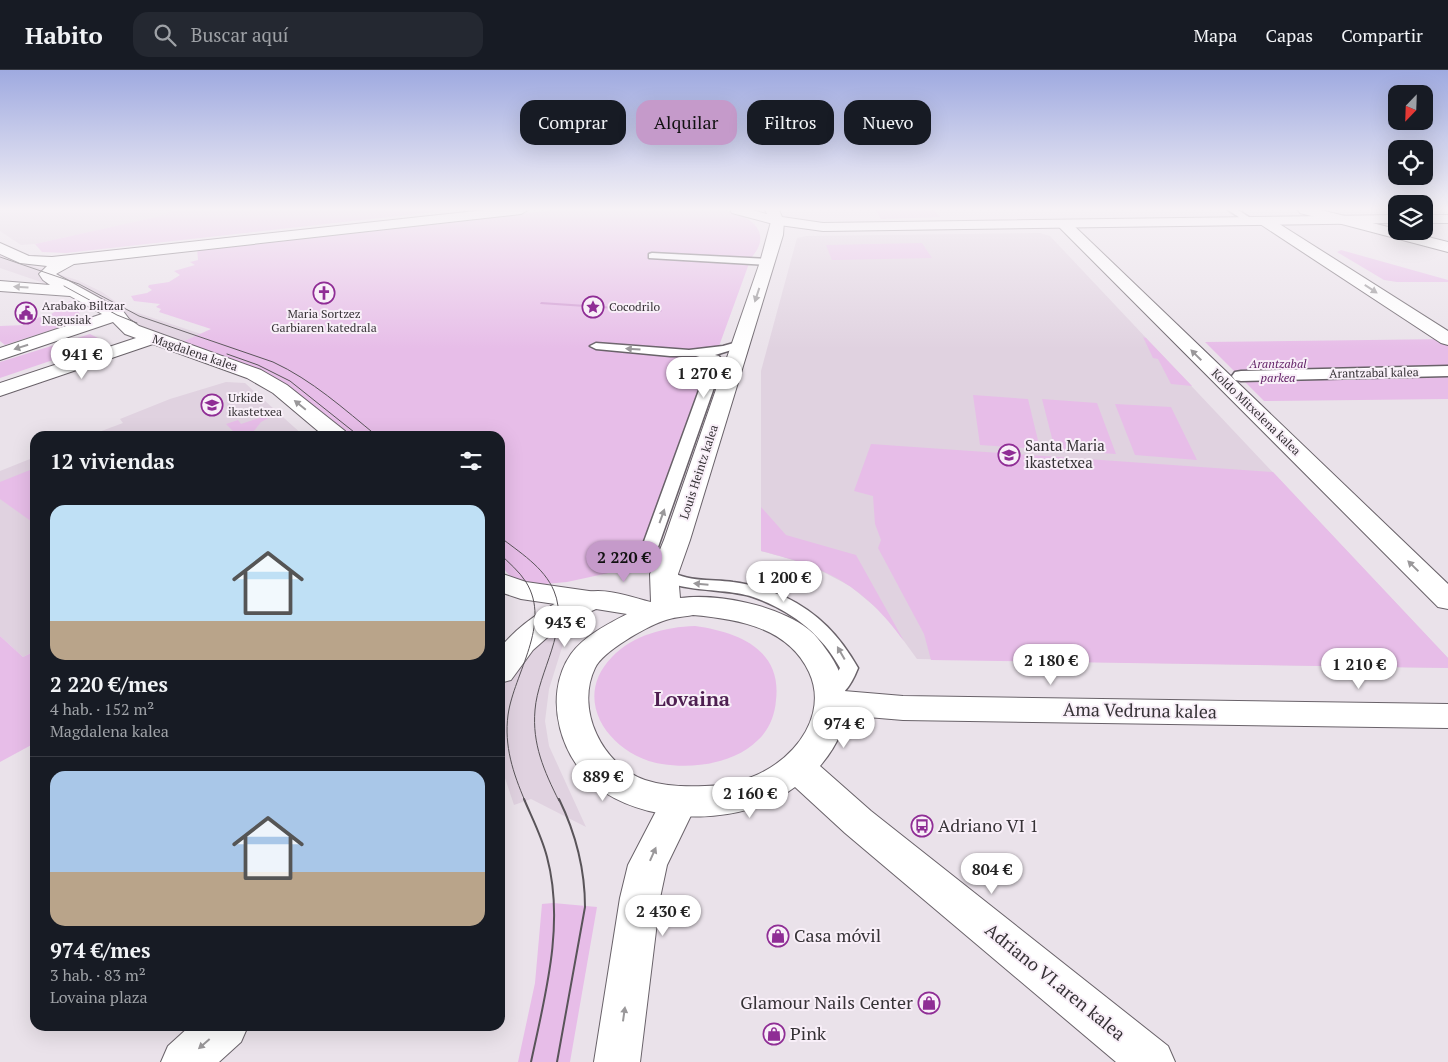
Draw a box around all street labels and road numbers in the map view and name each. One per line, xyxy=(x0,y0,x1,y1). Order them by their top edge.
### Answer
street label: Magdalena kalea xyxy=(151,331,240,374)
street label: Arantzabal kalea xyxy=(1329,364,1419,381)
street label: Koldo Mitxelena kalea xyxy=(1209,365,1304,458)
street label: Louis Heintz kalea xyxy=(676,423,721,521)
street label: Ama Vedruna kalea xyxy=(1063,697,1217,723)
street label: Adriano VI.aren kalea xyxy=(980,917,1131,1045)

